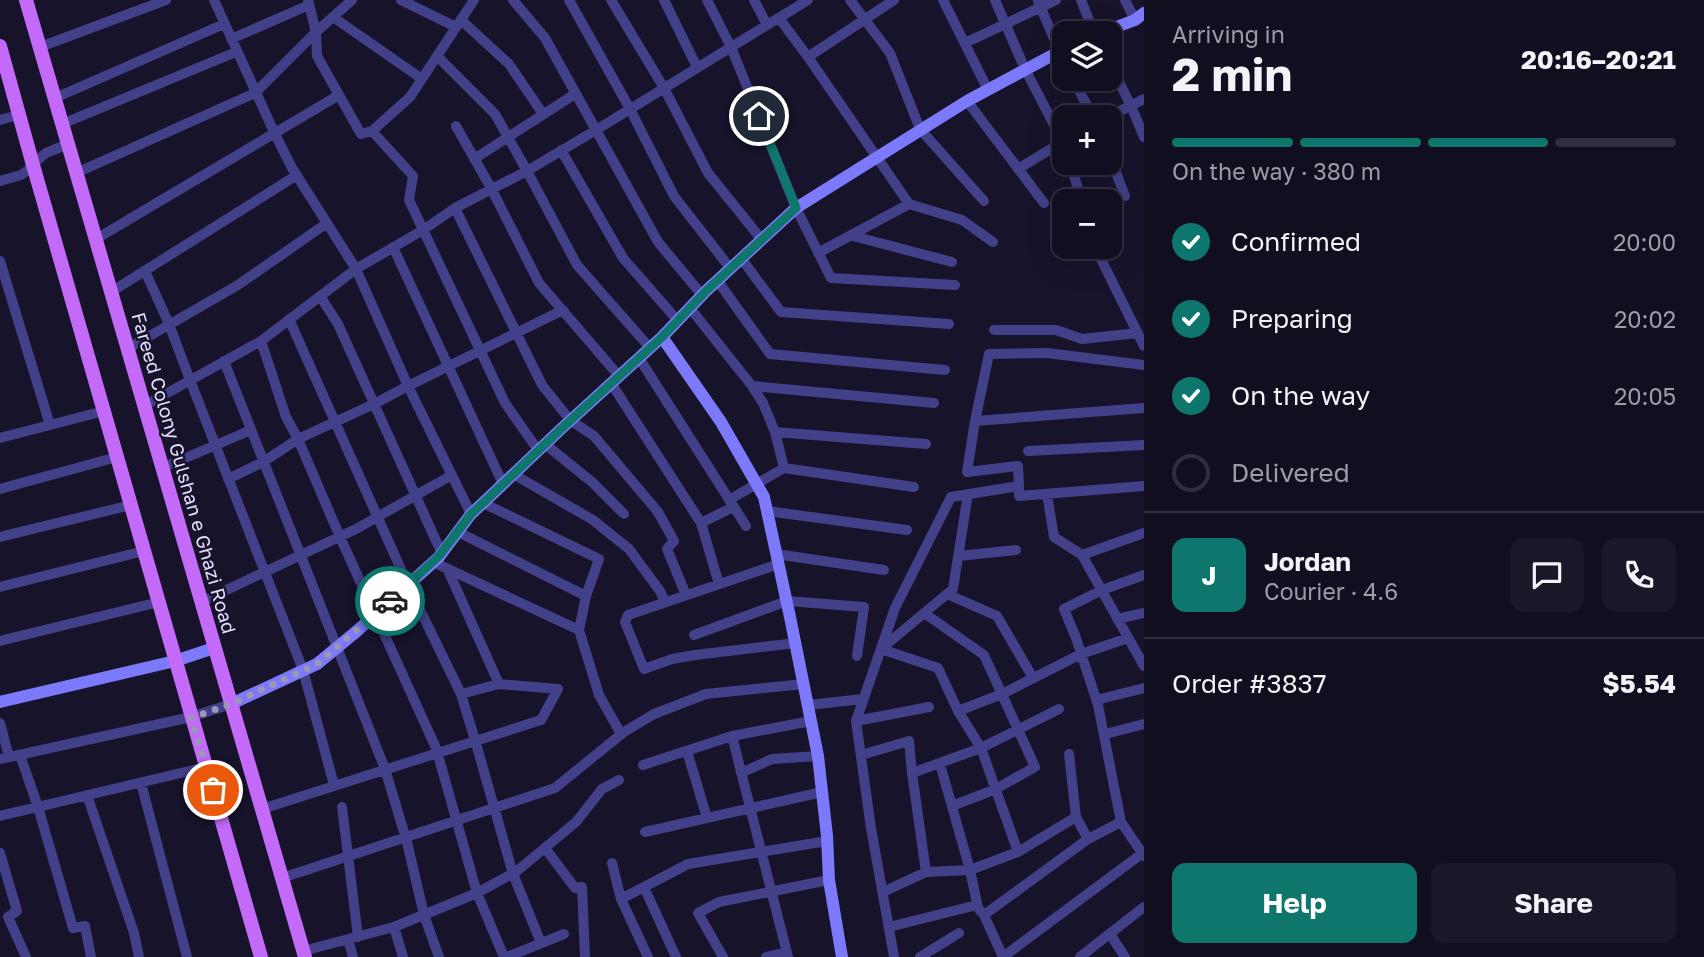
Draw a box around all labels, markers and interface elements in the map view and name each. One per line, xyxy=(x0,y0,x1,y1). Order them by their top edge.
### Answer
text: Arriving in xyxy=(1172,20,1285,48)
map controls xyxy=(1052,21,1122,259)
button: layers xyxy=(1052,21,1122,91)
text: 20:16–20:21 xyxy=(1521,44,1676,75)
text: 2 min xyxy=(1172,46,1292,101)
pin xyxy=(729,86,789,146)
icon: home xyxy=(740,97,778,135)
button: + xyxy=(1052,105,1122,175)
text: On the way · 380 m xyxy=(1172,157,1381,185)
button: − xyxy=(1052,189,1122,259)
icon: check xyxy=(1172,223,1210,261)
text: Confirmed xyxy=(1231,226,1361,257)
text: 20:00 xyxy=(1613,228,1676,256)
icon: check xyxy=(1172,300,1210,338)
text: Preparing xyxy=(1231,303,1353,334)
text: 20:02 xyxy=(1614,305,1676,333)
street label: Fareed Colony Gulshan e Ghazi Road xyxy=(128,310,241,636)
icon: check xyxy=(1172,377,1210,415)
text: On the way xyxy=(1231,380,1370,411)
text: 20:05 xyxy=(1614,382,1676,410)
text: Delivered xyxy=(1231,457,1350,488)
button: chat xyxy=(1510,538,1584,612)
button: phone xyxy=(1602,538,1676,612)
text: Jordan xyxy=(1264,546,1351,577)
text: J xyxy=(1202,560,1216,591)
courier xyxy=(355,566,425,636)
text: Courier · 4.6 xyxy=(1264,577,1398,605)
icon: car xyxy=(371,582,409,620)
text: Order #3837 xyxy=(1172,668,1327,699)
text: $5.54 xyxy=(1602,668,1676,699)
pin xyxy=(183,760,243,820)
icon: bag xyxy=(194,771,232,809)
button: Help xyxy=(1172,863,1417,943)
button: Share xyxy=(1431,863,1676,943)

